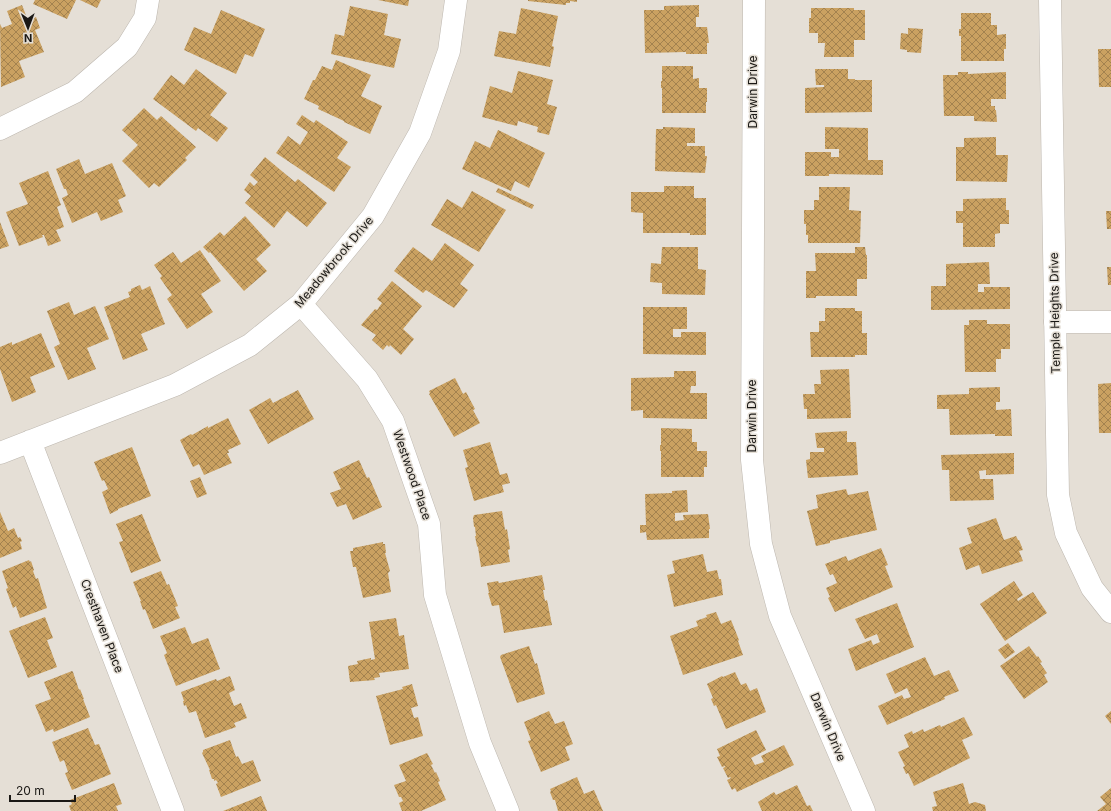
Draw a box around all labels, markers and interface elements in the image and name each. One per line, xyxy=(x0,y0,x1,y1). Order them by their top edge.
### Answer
north arrow xyxy=(8,8,48,48)
text: N xyxy=(24,31,32,45)
street label: Darwin Drive xyxy=(745,56,760,128)
street label: Meadowbrook Drive xyxy=(291,213,376,310)
street label: Temple Heights Drive xyxy=(1046,252,1063,374)
street label: Darwin Drive xyxy=(744,380,759,452)
street label: Westwood Place xyxy=(390,428,435,522)
street label: Cresthaven Place xyxy=(78,577,127,675)
street label: Darwin Drive xyxy=(807,690,850,763)
scale bar xyxy=(10,777,75,803)
text: 20 m xyxy=(16,783,45,798)

